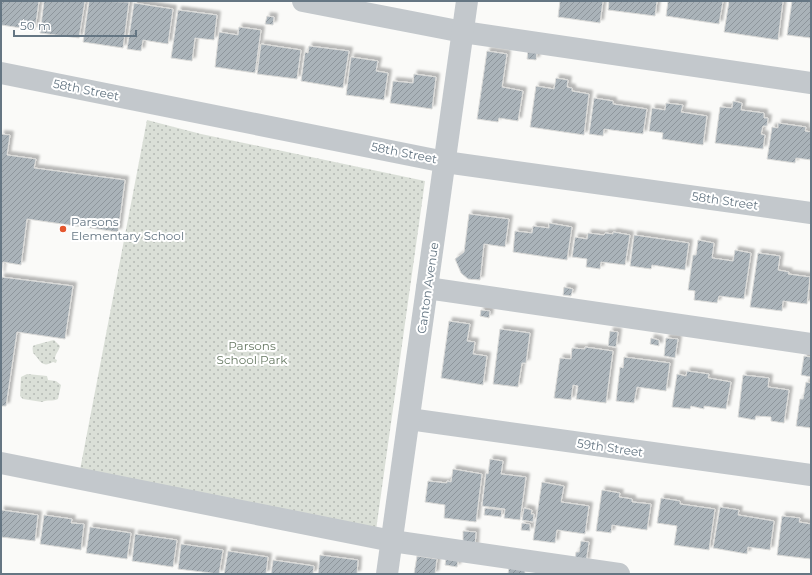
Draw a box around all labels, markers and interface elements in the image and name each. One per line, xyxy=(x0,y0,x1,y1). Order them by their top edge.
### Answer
scale bar xyxy=(14,12,136,38)
text: 50 m xyxy=(20,18,51,33)
street label: 58th Street xyxy=(52,76,120,103)
street label: 58th Street xyxy=(370,139,438,166)
street label: 58th Street xyxy=(691,188,759,213)
place label: Parsons Elementary School xyxy=(71,214,184,243)
marker: Parsons Elementary School xyxy=(58,224,68,234)
street label: Canton Avenue xyxy=(414,241,441,335)
park label: Parsons School Park xyxy=(217,338,288,367)
street label: 59th Street xyxy=(576,435,644,460)

